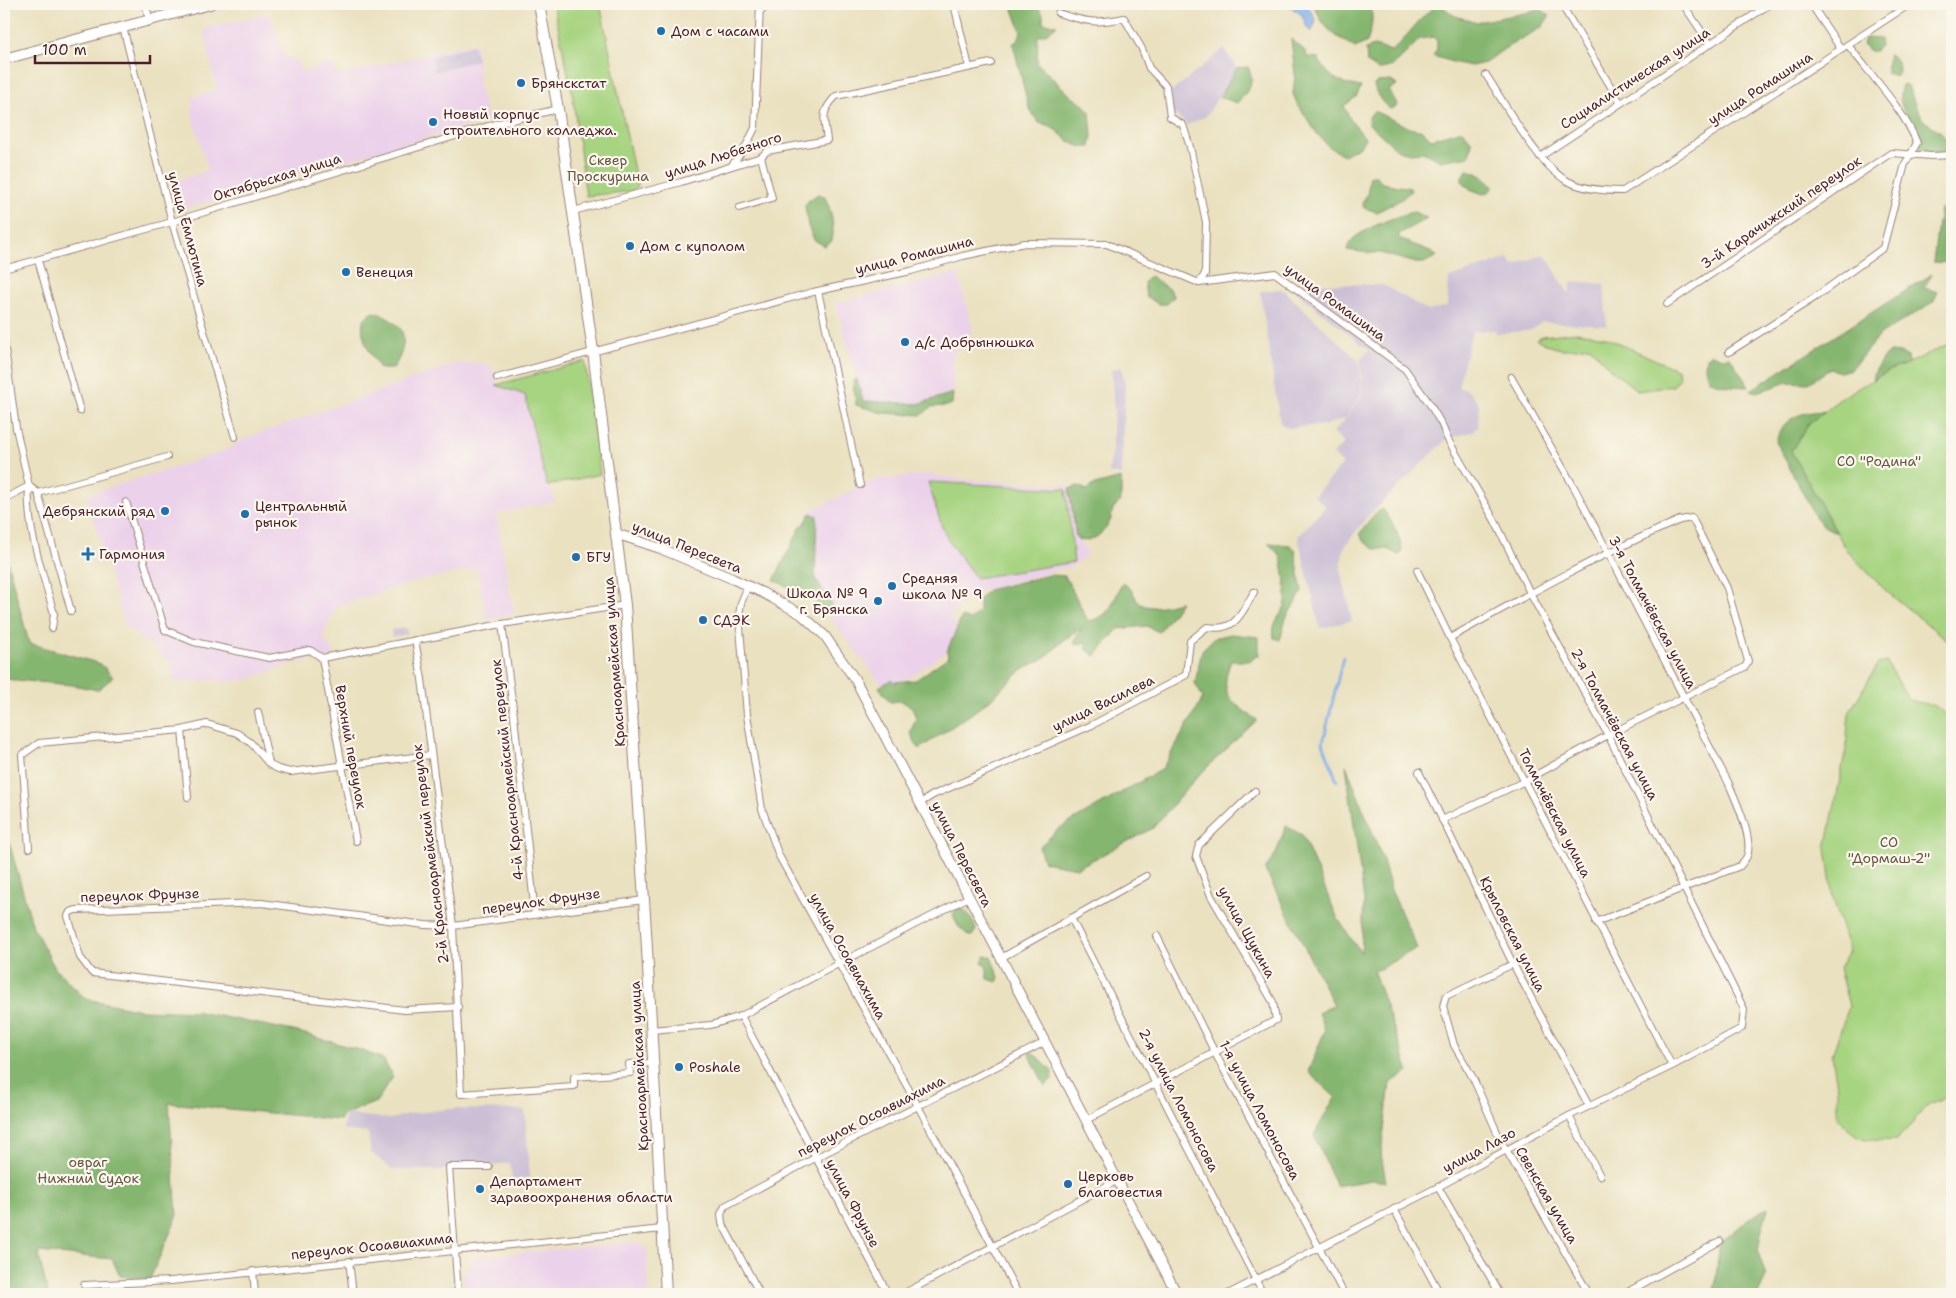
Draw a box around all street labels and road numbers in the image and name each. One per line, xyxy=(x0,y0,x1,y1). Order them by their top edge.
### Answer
street label: Социалистическая улица xyxy=(1557,23,1714,133)
street label: улица Ромашина xyxy=(1704,47,1816,128)
street label: улица Любезного xyxy=(662,128,784,182)
street label: Октябрьская улица xyxy=(211,149,344,205)
street label: 3-й Карачижский переулок xyxy=(1697,151,1865,273)
street label: улица Емлютина xyxy=(164,169,212,289)
street label: улица Ромашина xyxy=(853,232,975,278)
street label: улица Ромашина xyxy=(1281,259,1389,345)
street label: улица Пересвета xyxy=(629,517,745,577)
street label: 3-я Толмачёвская улица xyxy=(1605,533,1701,692)
street label: Красноармейская улица xyxy=(599,576,629,748)
street label: 2-я Толмачёвская улица xyxy=(1567,645,1663,803)
street label: 4-й Красноармейский переулок xyxy=(486,658,528,882)
street label: улица Василева xyxy=(1049,670,1157,735)
street label: Верхний переулок xyxy=(331,684,371,811)
street label: 2-й Красноармейский переулок xyxy=(408,742,452,965)
street label: Толмачёвская улица xyxy=(1515,745,1596,881)
street label: улица Пересвета xyxy=(927,798,997,910)
street label: Крыловская улица xyxy=(1476,873,1550,995)
street label: улица Щукина xyxy=(1214,883,1280,981)
street label: переулок Фрунзе xyxy=(80,884,200,906)
street label: переулок Фрунзе xyxy=(481,884,601,918)
street label: улица Осоавиахима xyxy=(806,889,890,1023)
street label: Красноармейская улица xyxy=(626,980,652,1151)
street label: 2-я улица Ломоносова xyxy=(1135,1025,1223,1175)
street label: 1-я улица Ломоносова xyxy=(1216,1037,1305,1183)
street label: переулок Осоавиахима xyxy=(794,1071,948,1161)
street label: улица Лазо xyxy=(1439,1123,1519,1177)
street label: Свенская улица xyxy=(1512,1143,1582,1247)
street label: улица Фрунзе xyxy=(822,1155,884,1251)
street label: переулок Осоавиахима xyxy=(290,1228,454,1263)

